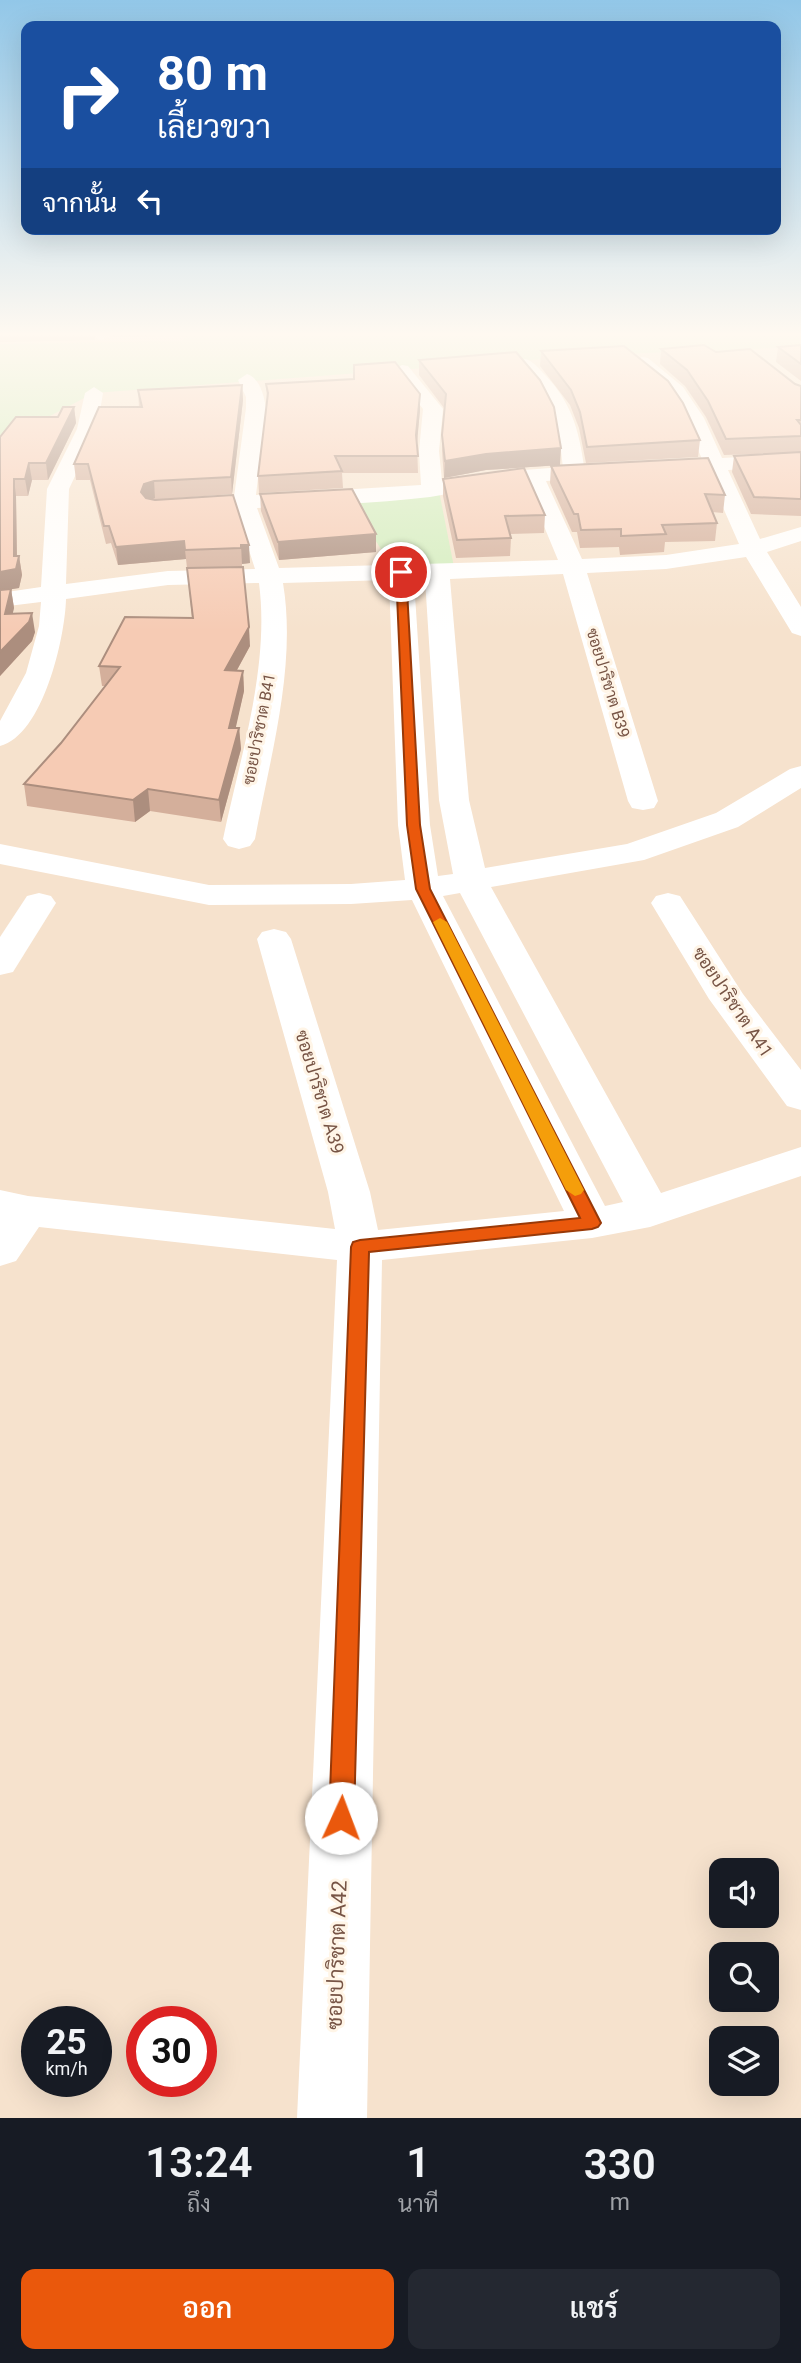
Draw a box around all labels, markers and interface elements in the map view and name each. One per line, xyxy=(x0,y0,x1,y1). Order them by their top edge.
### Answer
text: 80 m xyxy=(157,45,268,102)
icon: right xyxy=(42,49,133,140)
text: เลี้ยวขวา xyxy=(157,108,271,146)
icon: left xyxy=(131,182,169,220)
text: จากนั้น xyxy=(42,188,117,218)
pin xyxy=(371,542,431,602)
icon: arrive xyxy=(382,553,420,591)
street label: ซอยปาริชาต B39 xyxy=(582,626,634,740)
street label: ซอยปาริชาต B41 xyxy=(239,671,279,787)
street label: ซอยปาริชาต A41 xyxy=(688,943,778,1061)
street label: ซอยปาริชาต A39 xyxy=(291,1028,349,1156)
position arrow xyxy=(304,1781,378,1855)
map controls xyxy=(709,1858,779,2096)
button: sound xyxy=(709,1858,779,1928)
street label: ซอยปาริชาต A42 xyxy=(322,1880,352,2030)
button: search xyxy=(709,1942,779,2012)
speed limit sign: 30 xyxy=(126,2006,217,2097)
text: 25 xyxy=(46,2022,87,2063)
button: layers xyxy=(709,2026,779,2096)
text: km/h xyxy=(45,2058,88,2079)
text: 13:24 xyxy=(145,2138,253,2187)
text: 1 xyxy=(406,2138,430,2187)
text: 330 xyxy=(584,2140,656,2189)
text: m xyxy=(610,2189,630,2216)
text: ถึง xyxy=(187,2191,211,2218)
text: นาที xyxy=(398,2191,439,2218)
button: ออก xyxy=(21,2269,394,2349)
button: แชร์ xyxy=(408,2269,780,2349)

